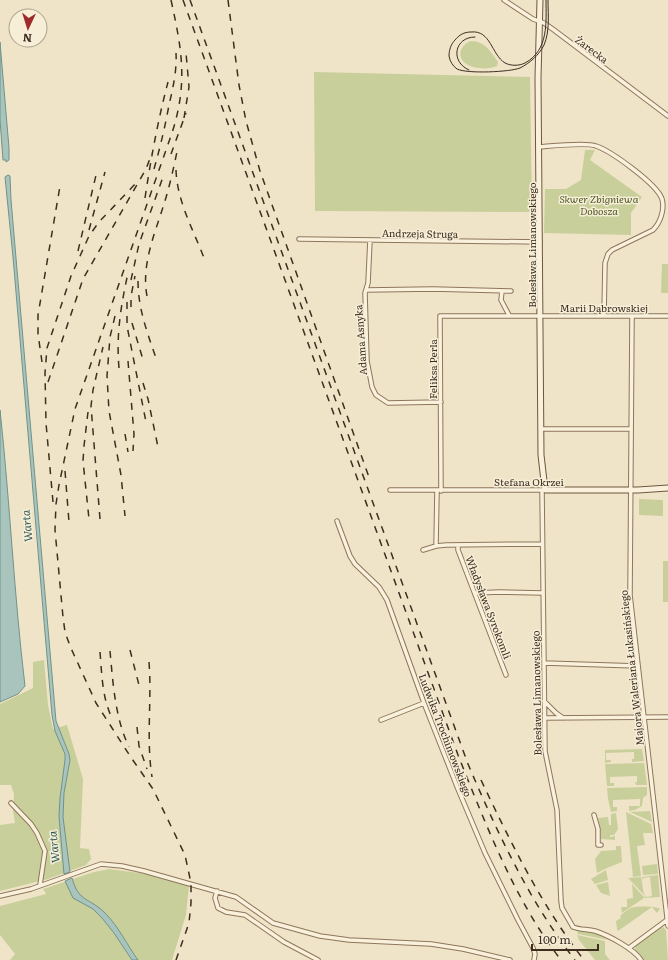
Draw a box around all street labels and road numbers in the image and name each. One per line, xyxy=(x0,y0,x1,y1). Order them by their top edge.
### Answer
street label: Żarecka xyxy=(572,32,612,67)
street label: Bolesława Limanowskiego xyxy=(524,182,539,308)
street label: Andrzeja Struga xyxy=(382,225,459,241)
street label: Marii Dąbrowskiej xyxy=(560,300,648,315)
street label: Adama Asnyka xyxy=(350,304,370,376)
street label: Feliksa Perla xyxy=(425,338,440,399)
street label: Stefana Okrzei xyxy=(494,474,565,489)
street label: Władysława Syrokomli xyxy=(462,553,516,662)
street label: Majora Waleriana Łukasińskiego xyxy=(615,589,647,747)
street label: Bolesława Limanowskiego xyxy=(527,630,545,756)
street label: Ludwika Trochimowskiego xyxy=(416,671,476,799)

